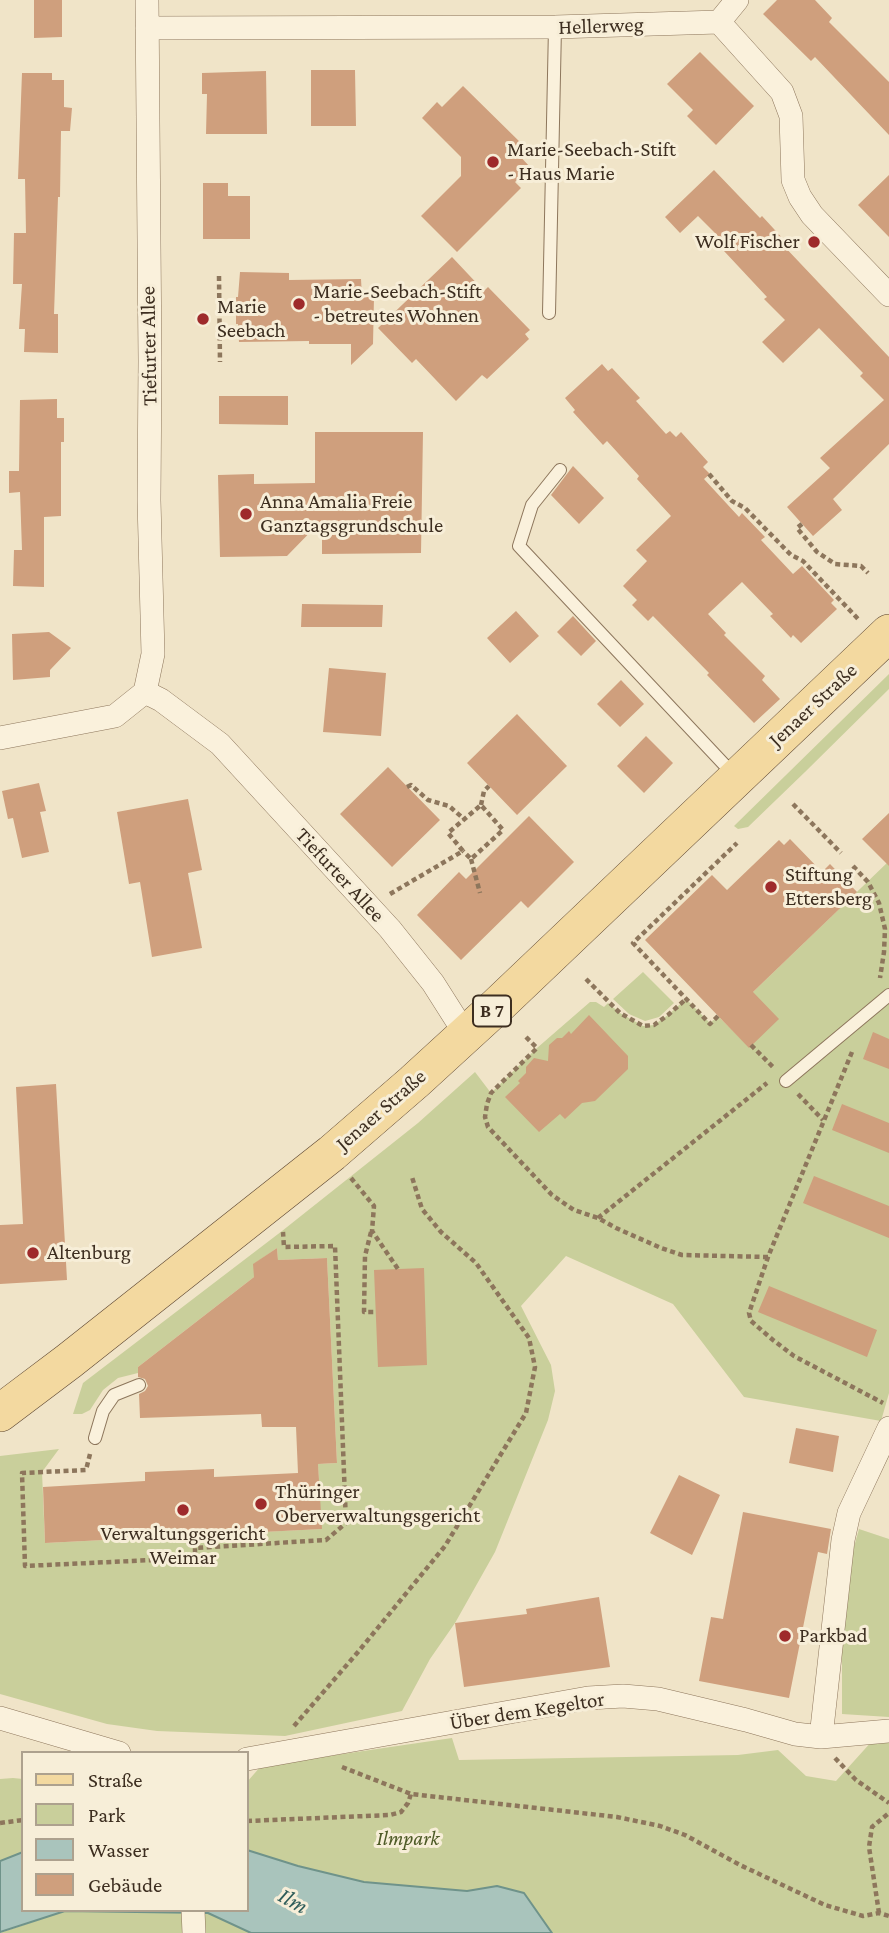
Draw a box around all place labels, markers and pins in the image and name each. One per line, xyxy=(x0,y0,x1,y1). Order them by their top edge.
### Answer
place label: Marie-Seebach-Stift - Haus Marie xyxy=(507,137,676,187)
marker: Marie-Seebach-Stift - Haus Marie xyxy=(485,154,501,170)
place label: Wolf Fischer xyxy=(695,229,800,255)
marker: Wolf Fischer xyxy=(806,234,822,250)
place label: Marie-Seebach-Stift - betreutes Wohnen xyxy=(313,279,482,329)
place label: Marie Seebach xyxy=(217,294,286,344)
marker: Marie-Seebach-Stift - betreutes Wohnen xyxy=(291,296,307,312)
marker: Marie Seebach xyxy=(195,311,211,327)
place label: Anna Amalia Freie Ganztagsgrundschule xyxy=(260,489,443,539)
marker: Anna Amalia Freie Ganztagsgrundschule xyxy=(238,506,254,522)
place label: Stiftung Ettersberg xyxy=(785,862,872,912)
marker: Stiftung Ettersberg xyxy=(763,879,779,895)
place label: Altenburg xyxy=(47,1240,131,1266)
marker: Altenburg xyxy=(25,1245,41,1261)
place label: Thüringer Oberverwaltungsgericht xyxy=(275,1479,480,1529)
marker: Thüringer Oberverwaltungsgericht xyxy=(253,1496,269,1512)
marker: Verwaltungsgericht Weimar xyxy=(175,1502,191,1518)
place label: Verwaltungsgericht Weimar xyxy=(100,1521,266,1571)
place label: Parkbad xyxy=(799,1623,868,1649)
marker: Parkbad xyxy=(777,1628,793,1644)

